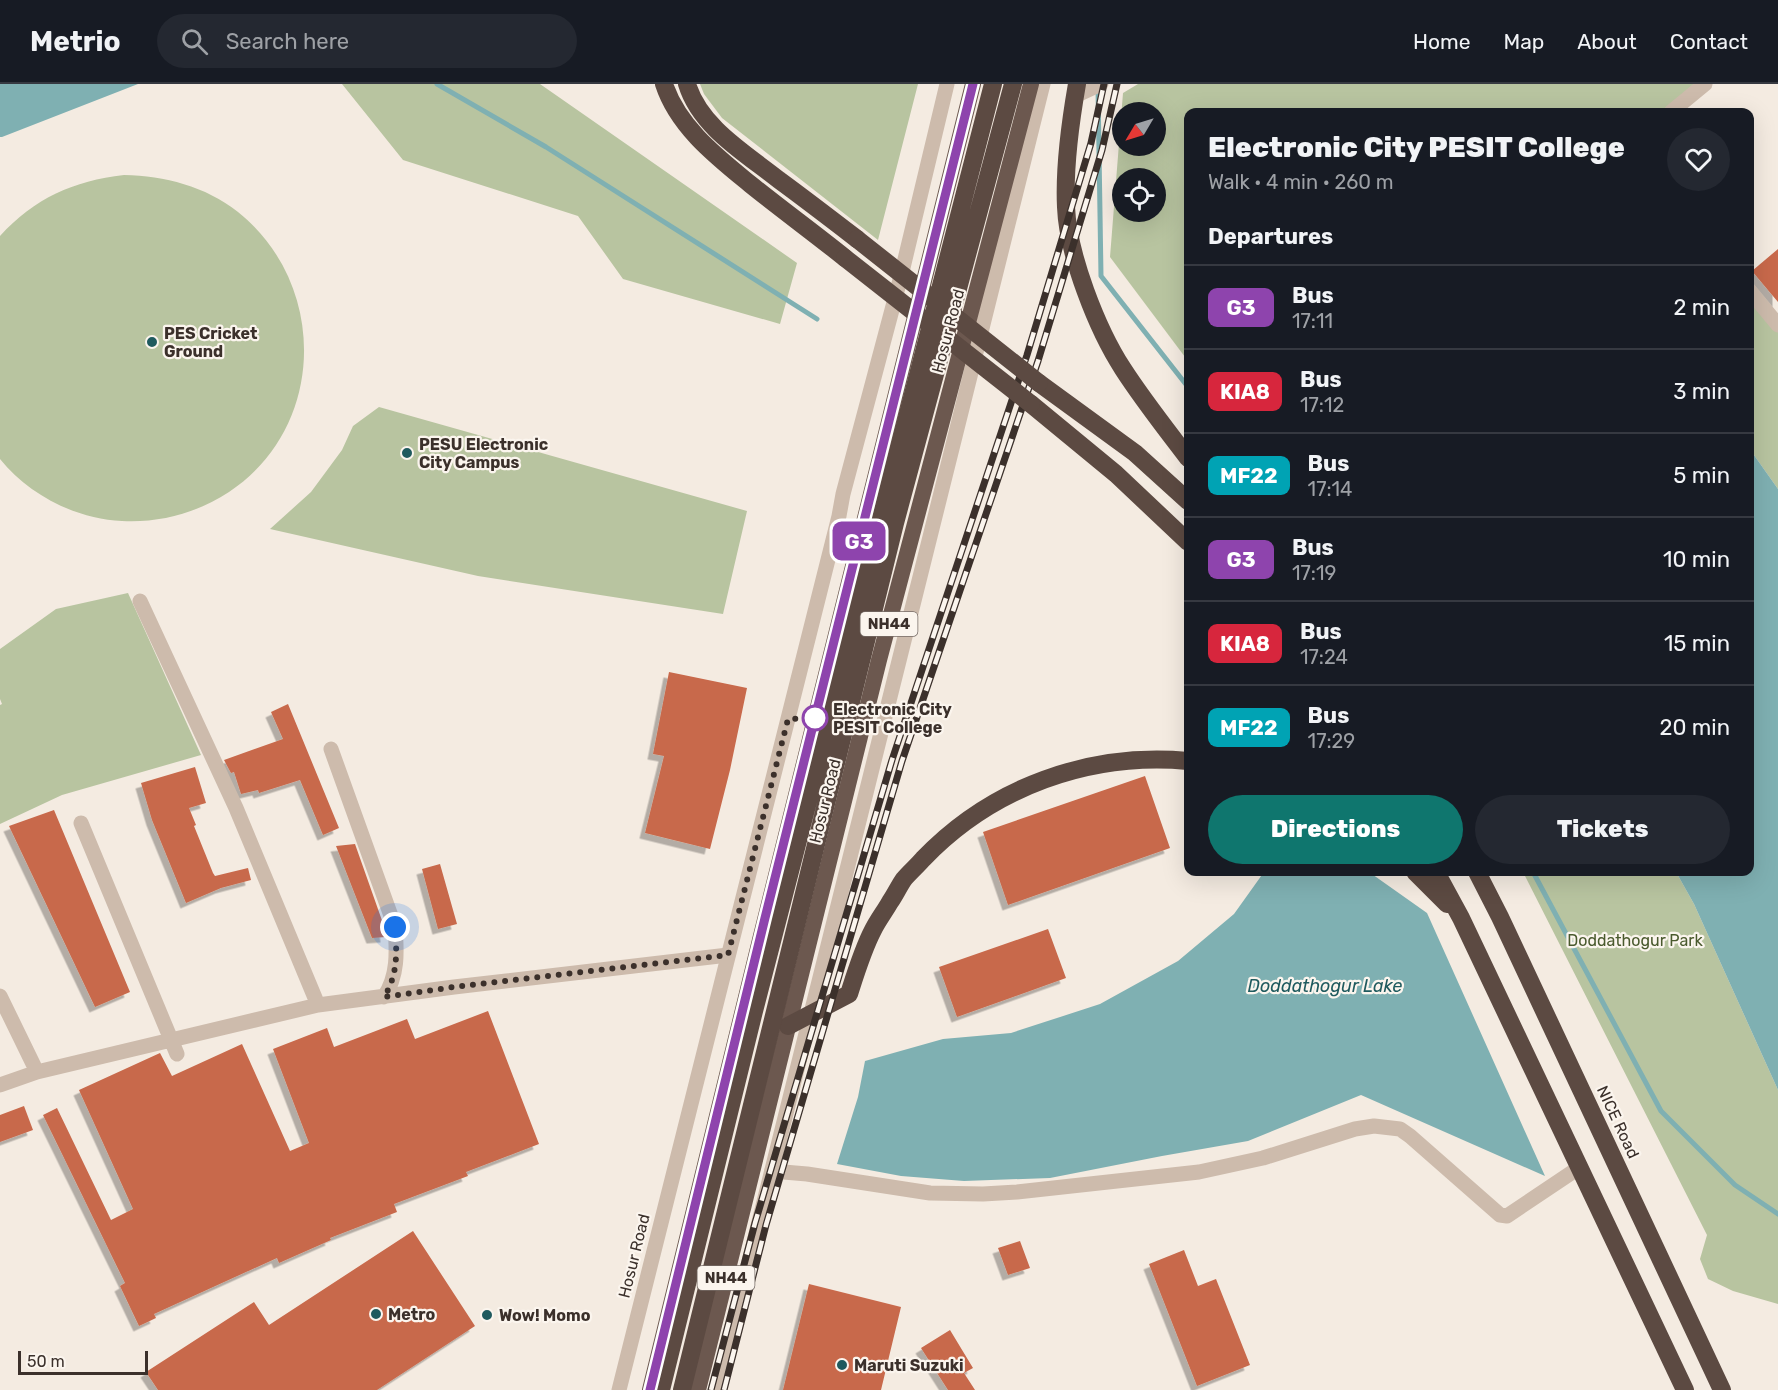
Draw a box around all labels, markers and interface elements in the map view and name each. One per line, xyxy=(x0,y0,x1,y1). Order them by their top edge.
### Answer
search box xyxy=(157,14,577,68)
text: Metrio xyxy=(30,25,121,58)
icon: search xyxy=(178,25,211,58)
text: Search here xyxy=(226,28,349,55)
text: Home xyxy=(1413,29,1470,54)
text: Map xyxy=(1503,29,1544,54)
text: About xyxy=(1577,29,1637,54)
text: Contact xyxy=(1670,29,1748,54)
north arrow xyxy=(1112,102,1166,156)
map controls xyxy=(1112,102,1166,222)
button: heart xyxy=(1667,128,1730,191)
text: Electronic City PESIT College xyxy=(1208,131,1625,164)
button: locate xyxy=(1112,168,1166,222)
text: Walk · 4 min · 260 m xyxy=(1208,170,1394,194)
text: Departures xyxy=(1208,223,1333,250)
text: Bus xyxy=(1292,282,1334,309)
street label: Hosur Road xyxy=(928,287,968,375)
text: 2 min xyxy=(1673,294,1730,321)
text: G3 xyxy=(1227,295,1255,320)
text: 17:11 xyxy=(1292,309,1333,333)
place label: PES Cricket Ground xyxy=(164,324,258,361)
marker: PES Cricket Ground xyxy=(145,335,159,349)
text: Bus xyxy=(1300,366,1342,393)
text: 3 min xyxy=(1673,378,1730,405)
text: KIA8 xyxy=(1220,379,1270,404)
text: 17:12 xyxy=(1300,393,1344,417)
place label: PESU Electronic City Campus xyxy=(419,435,548,472)
marker: PESU Electronic City Campus xyxy=(400,446,414,460)
text: Bus xyxy=(1308,450,1349,477)
text: 5 min xyxy=(1673,462,1730,489)
text: MF22 xyxy=(1220,463,1278,488)
text: 17:14 xyxy=(1308,477,1353,501)
line badge: G3 xyxy=(832,522,886,560)
text: G3 xyxy=(845,529,873,554)
text: Bus xyxy=(1292,534,1334,561)
text: 10 min xyxy=(1663,546,1730,573)
text: G3 xyxy=(1227,547,1255,572)
text: 17:19 xyxy=(1292,561,1336,585)
road number: NH44 xyxy=(860,612,918,636)
text: Bus xyxy=(1300,618,1342,645)
text: 15 min xyxy=(1664,630,1730,657)
text: KIA8 xyxy=(1220,631,1270,656)
text: 17:24 xyxy=(1300,645,1348,669)
place label: Electronic City PESIT College xyxy=(833,700,952,737)
text: Bus xyxy=(1308,702,1349,729)
marker: Electronic City PESIT College xyxy=(802,705,828,731)
text: 20 min xyxy=(1660,714,1730,741)
text: MF22 xyxy=(1220,715,1278,740)
text: 17:29 xyxy=(1308,729,1355,753)
street label: Hosur Road xyxy=(805,757,845,845)
button: Directions xyxy=(1208,795,1463,864)
button: Tickets xyxy=(1475,795,1730,864)
your location xyxy=(380,912,410,942)
park label: Doddathogur Park xyxy=(1567,931,1703,950)
water label: Doddathogur Lake xyxy=(1248,975,1402,997)
street label: NICE Road xyxy=(1593,1083,1643,1161)
street label: Hosur Road xyxy=(614,1212,654,1300)
road number: NH44 xyxy=(698,1266,754,1290)
place label: Metro xyxy=(388,1305,435,1324)
place label: Wow! Momo xyxy=(499,1306,591,1325)
marker: Metro xyxy=(369,1307,383,1321)
marker: Wow! Momo xyxy=(480,1308,494,1322)
scale bar xyxy=(18,1348,148,1376)
text: 50 m xyxy=(27,1352,65,1371)
place label: Maruti Suzuki xyxy=(854,1356,964,1375)
marker: Maruti Suzuki xyxy=(835,1358,849,1372)

